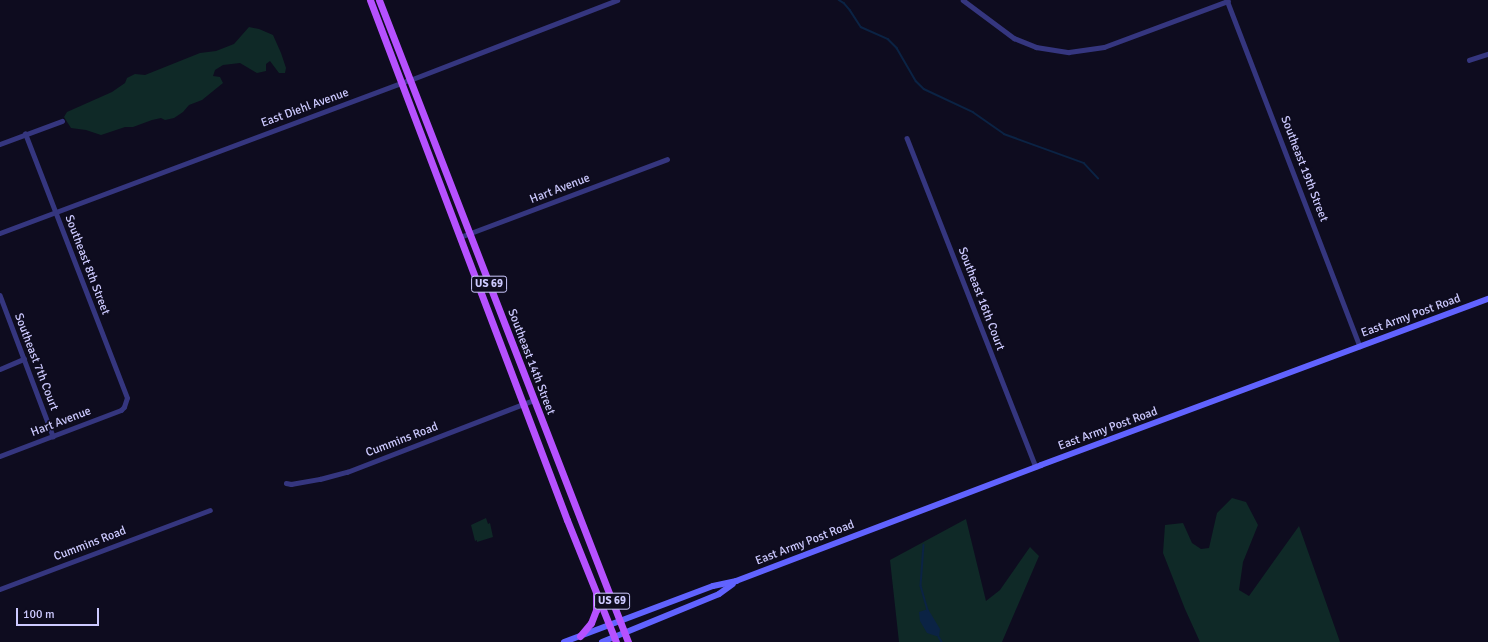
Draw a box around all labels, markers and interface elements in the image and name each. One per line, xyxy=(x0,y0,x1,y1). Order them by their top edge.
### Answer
street label: East Diehl Avenue xyxy=(259,85,351,131)
street label: Southeast 19th Street xyxy=(1277,114,1331,224)
street label: Hart Avenue xyxy=(528,171,592,207)
street label: Southeast 8th Street xyxy=(61,213,113,317)
street label: Southeast 16th Court xyxy=(955,245,1007,353)
road number: US 69 xyxy=(471,275,507,293)
street label: East Army Post Road xyxy=(1359,291,1463,341)
street label: Southeast 14th Street xyxy=(504,307,558,417)
street label: Southeast 7th Court xyxy=(11,311,61,413)
street label: Hart Avenue xyxy=(29,404,93,440)
street label: East Army Post Road xyxy=(1056,404,1160,454)
street label: Cummins Road xyxy=(364,420,440,460)
street label: East Army Post Road xyxy=(754,518,856,568)
street label: Cummins Road xyxy=(52,524,128,564)
road number: US 69 xyxy=(594,592,630,610)
scale bar xyxy=(18,600,101,626)
text: 100 m xyxy=(23,607,55,622)

